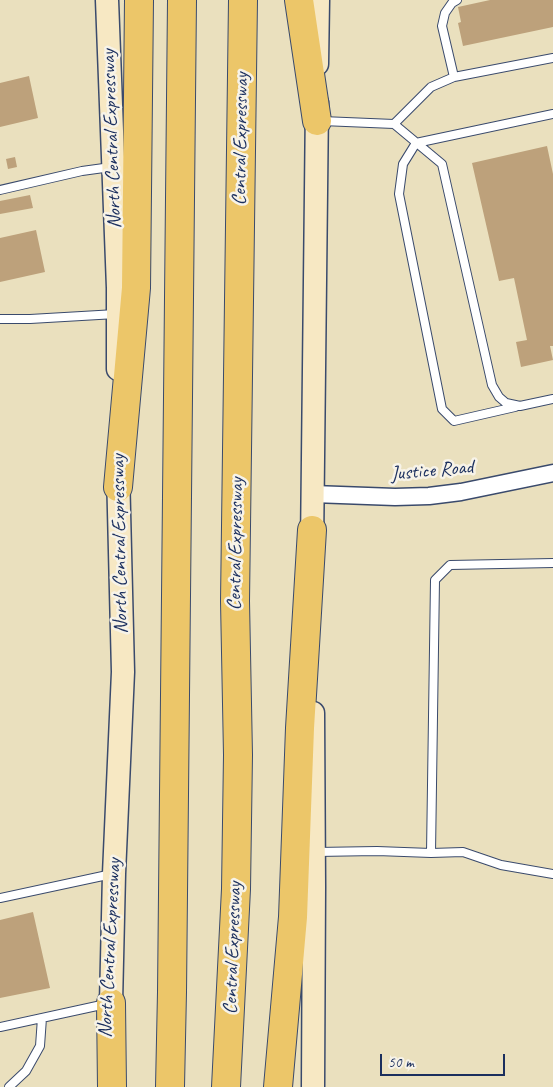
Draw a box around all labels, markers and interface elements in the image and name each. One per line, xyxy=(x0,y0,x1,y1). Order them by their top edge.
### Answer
street label: North Central Expressway xyxy=(97,49,127,229)
street label: Central Expressway xyxy=(228,72,254,206)
street label: North Central Expressway xyxy=(106,454,134,634)
street label: Justice Road xyxy=(390,455,474,487)
street label: Central Expressway xyxy=(223,477,249,611)
street label: North Central Expressway xyxy=(93,858,127,1038)
street label: Central Expressway xyxy=(219,881,247,1015)
scale bar xyxy=(383,1044,508,1076)
text: 50 m xyxy=(388,1053,414,1072)

